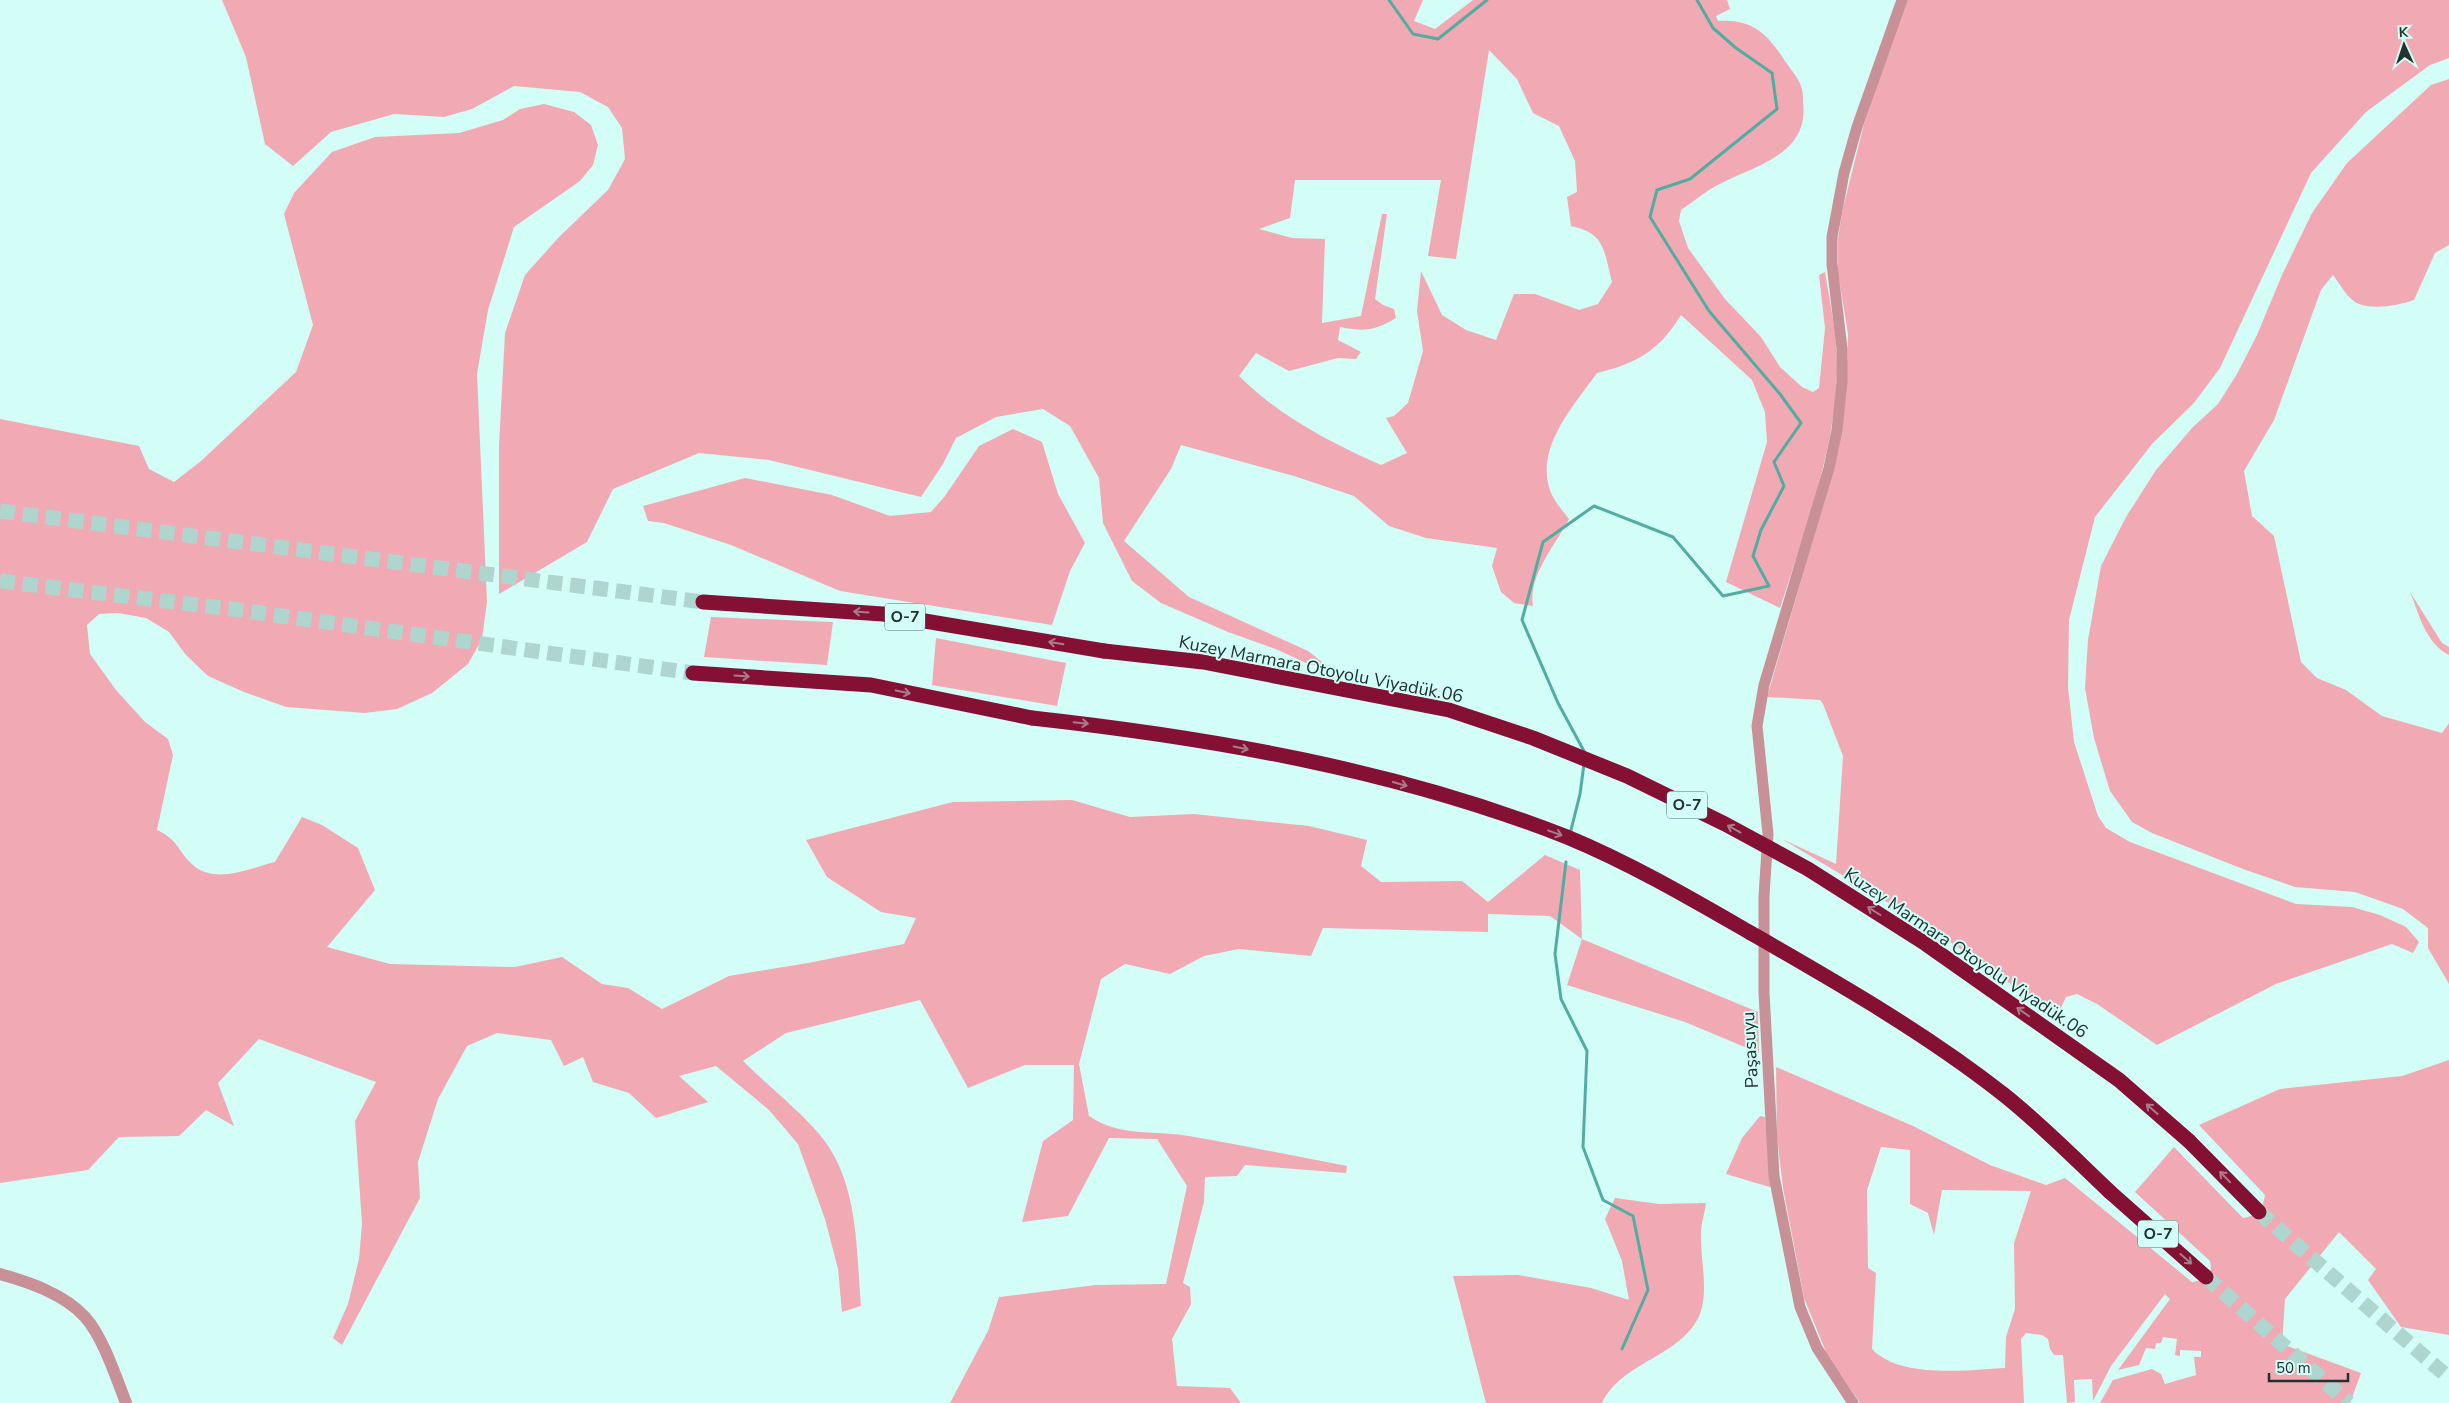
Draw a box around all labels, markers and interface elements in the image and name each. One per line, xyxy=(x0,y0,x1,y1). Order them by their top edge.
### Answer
north arrow xyxy=(2379,20,2429,70)
text: K xyxy=(2398,23,2409,42)
road number: O-7 xyxy=(885,604,925,630)
one-way arrow xyxy=(853,608,869,617)
street label: Kuzey Marmara Otoyolu Viyadük.06 xyxy=(1177,630,1465,708)
one-way arrow xyxy=(1048,638,1064,648)
one-way arrow xyxy=(734,672,750,681)
one-way arrow xyxy=(895,687,911,697)
one-way arrow xyxy=(1073,719,1089,728)
one-way arrow xyxy=(1233,744,1249,753)
one-way arrow xyxy=(1391,779,1407,789)
road number: O-7 xyxy=(1667,792,1707,818)
one-way arrow xyxy=(1727,823,1741,833)
one-way arrow xyxy=(1546,829,1562,838)
street label: Kuzey Marmara Otoyolu Viyadük.06 xyxy=(1839,862,2093,1044)
one-way arrow xyxy=(1867,906,1881,916)
one-way arrow xyxy=(2016,1007,2030,1017)
street label: Paşasuyu xyxy=(1736,1011,1764,1089)
one-way arrow xyxy=(2146,1104,2159,1115)
one-way arrow xyxy=(2219,1170,2231,1183)
road number: O-7 xyxy=(2138,1220,2178,1248)
one-way arrow xyxy=(2179,1253,2192,1264)
scale bar xyxy=(2269,1350,2348,1382)
text: 50 m xyxy=(2276,1358,2311,1378)

